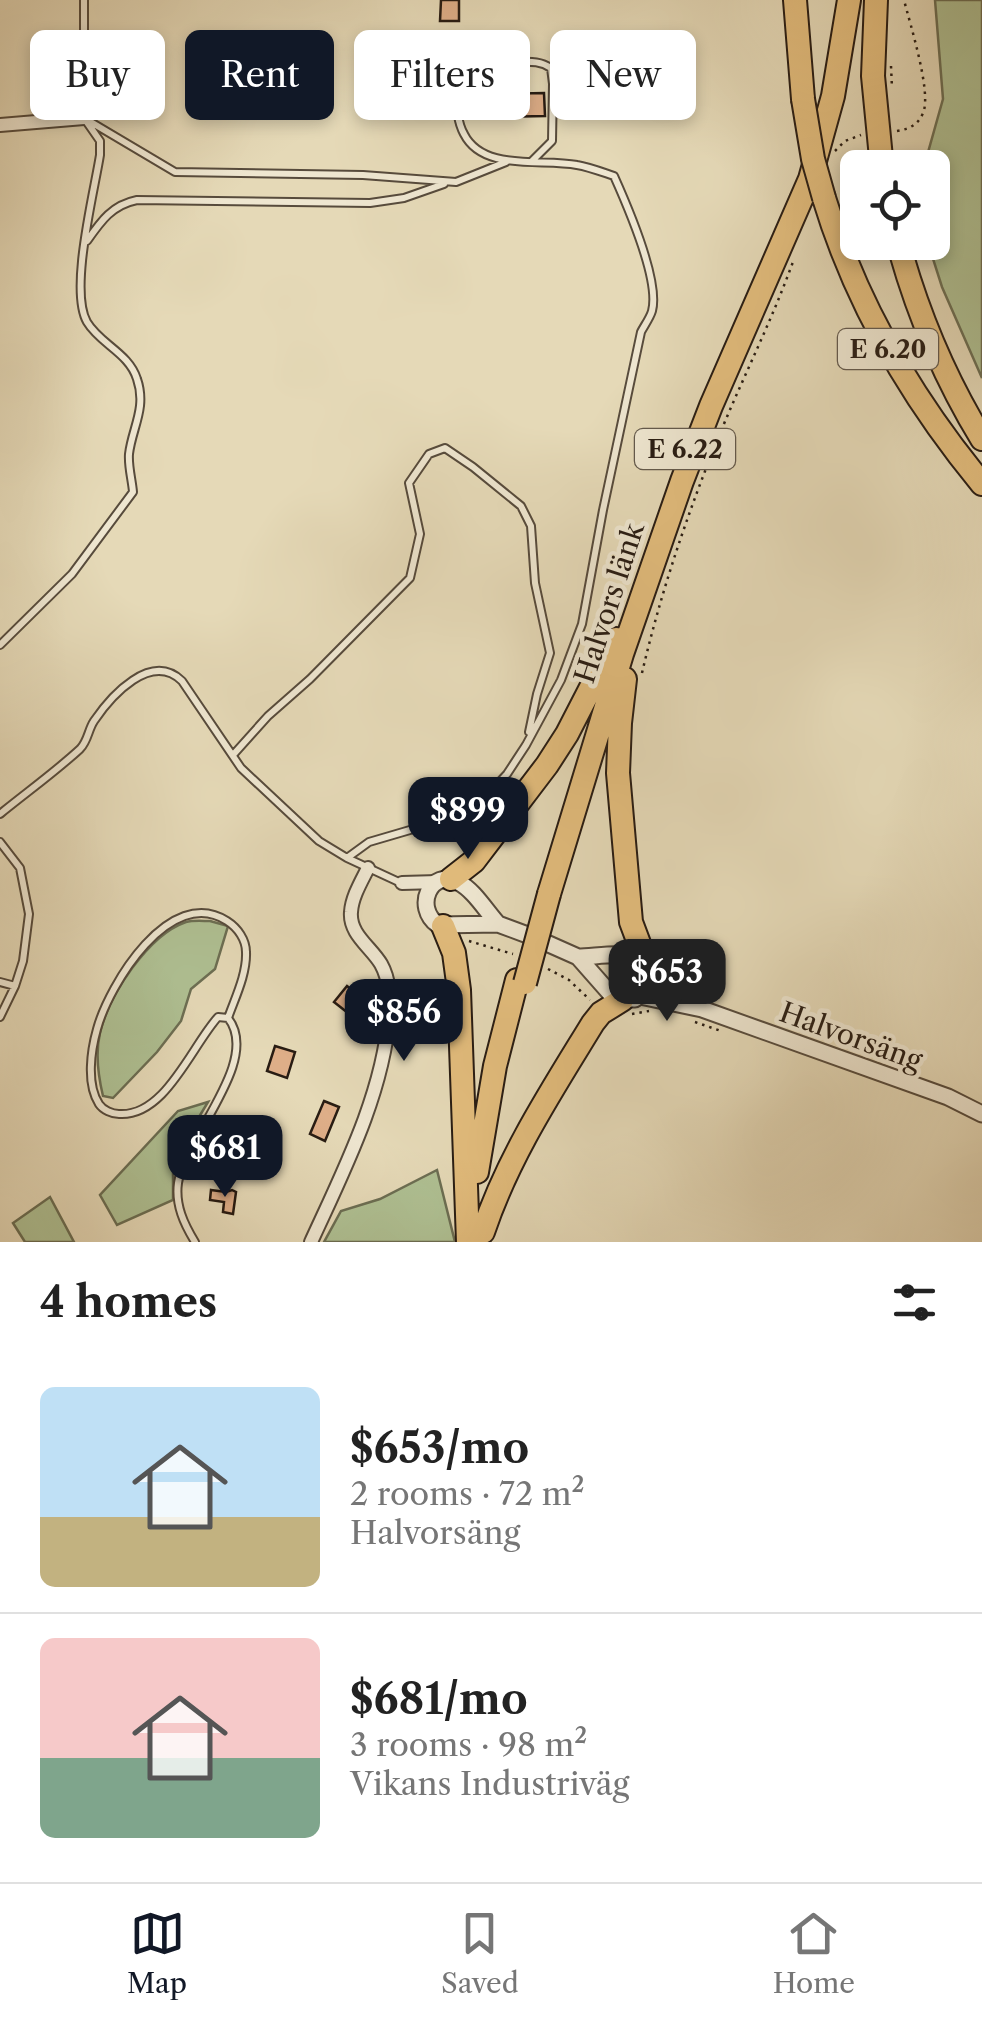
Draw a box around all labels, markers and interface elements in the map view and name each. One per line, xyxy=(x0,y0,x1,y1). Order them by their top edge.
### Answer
chip: Buy xyxy=(30,30,165,120)
chip: Rent xyxy=(185,30,334,120)
chip: Filters xyxy=(354,30,530,120)
chip: New xyxy=(550,30,696,120)
map controls xyxy=(840,150,950,260)
button: locate xyxy=(840,150,950,260)
road number: E 6.20 xyxy=(838,329,938,369)
road number: E 6.22 xyxy=(635,429,735,469)
street label: Halvors länk xyxy=(567,517,651,687)
pin: $899 xyxy=(409,777,527,862)
text: $899 xyxy=(430,790,506,829)
pin: $653 xyxy=(608,939,726,1024)
text: $653 xyxy=(631,952,703,991)
pin: $856 xyxy=(345,979,463,1064)
text: $856 xyxy=(367,992,441,1031)
street label: Halvorsäng xyxy=(775,995,927,1078)
pin: $681 xyxy=(166,1115,284,1200)
text: $681 xyxy=(189,1128,261,1167)
icon: filters xyxy=(887,1275,942,1330)
text: 4 homes xyxy=(40,1276,217,1328)
text: $653/mo xyxy=(350,1422,529,1474)
icon: home xyxy=(120,1427,240,1547)
text: 2 rooms · 72 m² xyxy=(350,1474,585,1513)
text: Halvorsäng xyxy=(350,1513,521,1552)
text: $681/mo xyxy=(350,1673,528,1725)
icon: home xyxy=(120,1678,240,1798)
text: 3 rooms · 98 m² xyxy=(350,1725,587,1764)
text: Vikans Industriväg xyxy=(350,1764,629,1803)
tab: Map xyxy=(127,1906,187,2000)
tab: Saved xyxy=(441,1906,519,2000)
tab: Home xyxy=(773,1906,855,2000)

